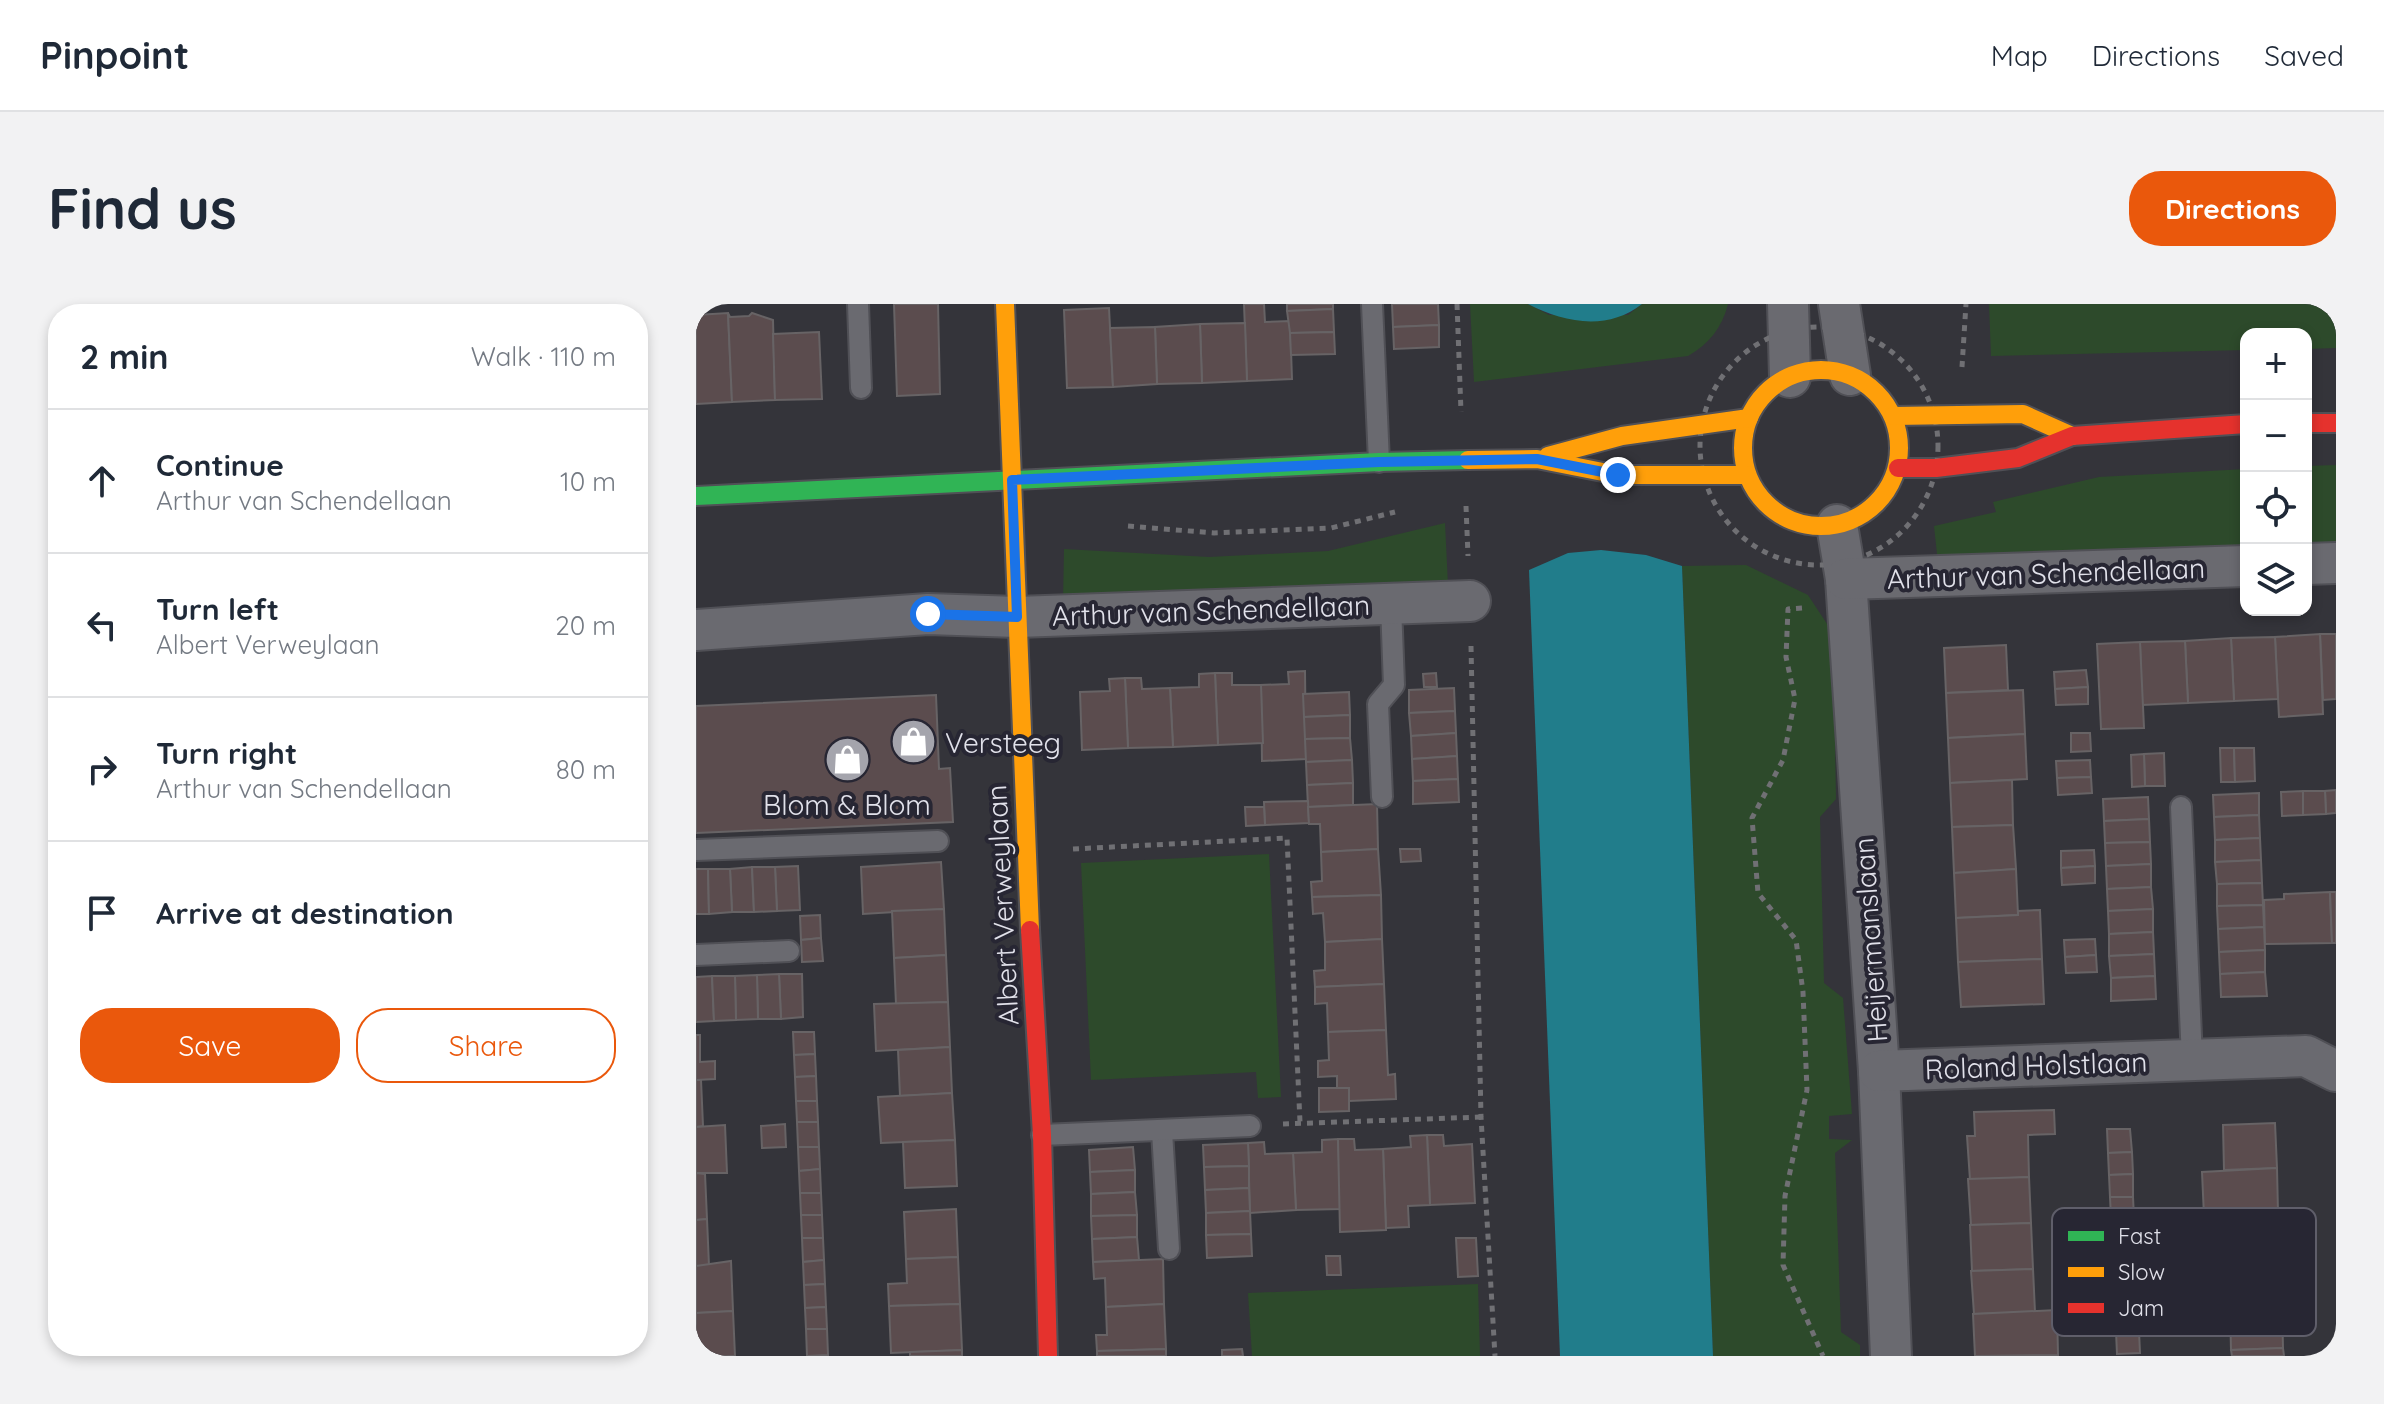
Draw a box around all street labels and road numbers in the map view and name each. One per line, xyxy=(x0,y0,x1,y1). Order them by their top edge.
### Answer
street label: Arthur van Schendellaan xyxy=(1886,550,2206,596)
street label: Arthur van Schendellaan xyxy=(1051,587,1371,633)
street label: Albert Verweylaan xyxy=(978,784,1026,1026)
street label: Heijermanslaan xyxy=(1845,837,1895,1043)
street label: Roland Holstlaan xyxy=(1924,1044,2148,1086)

